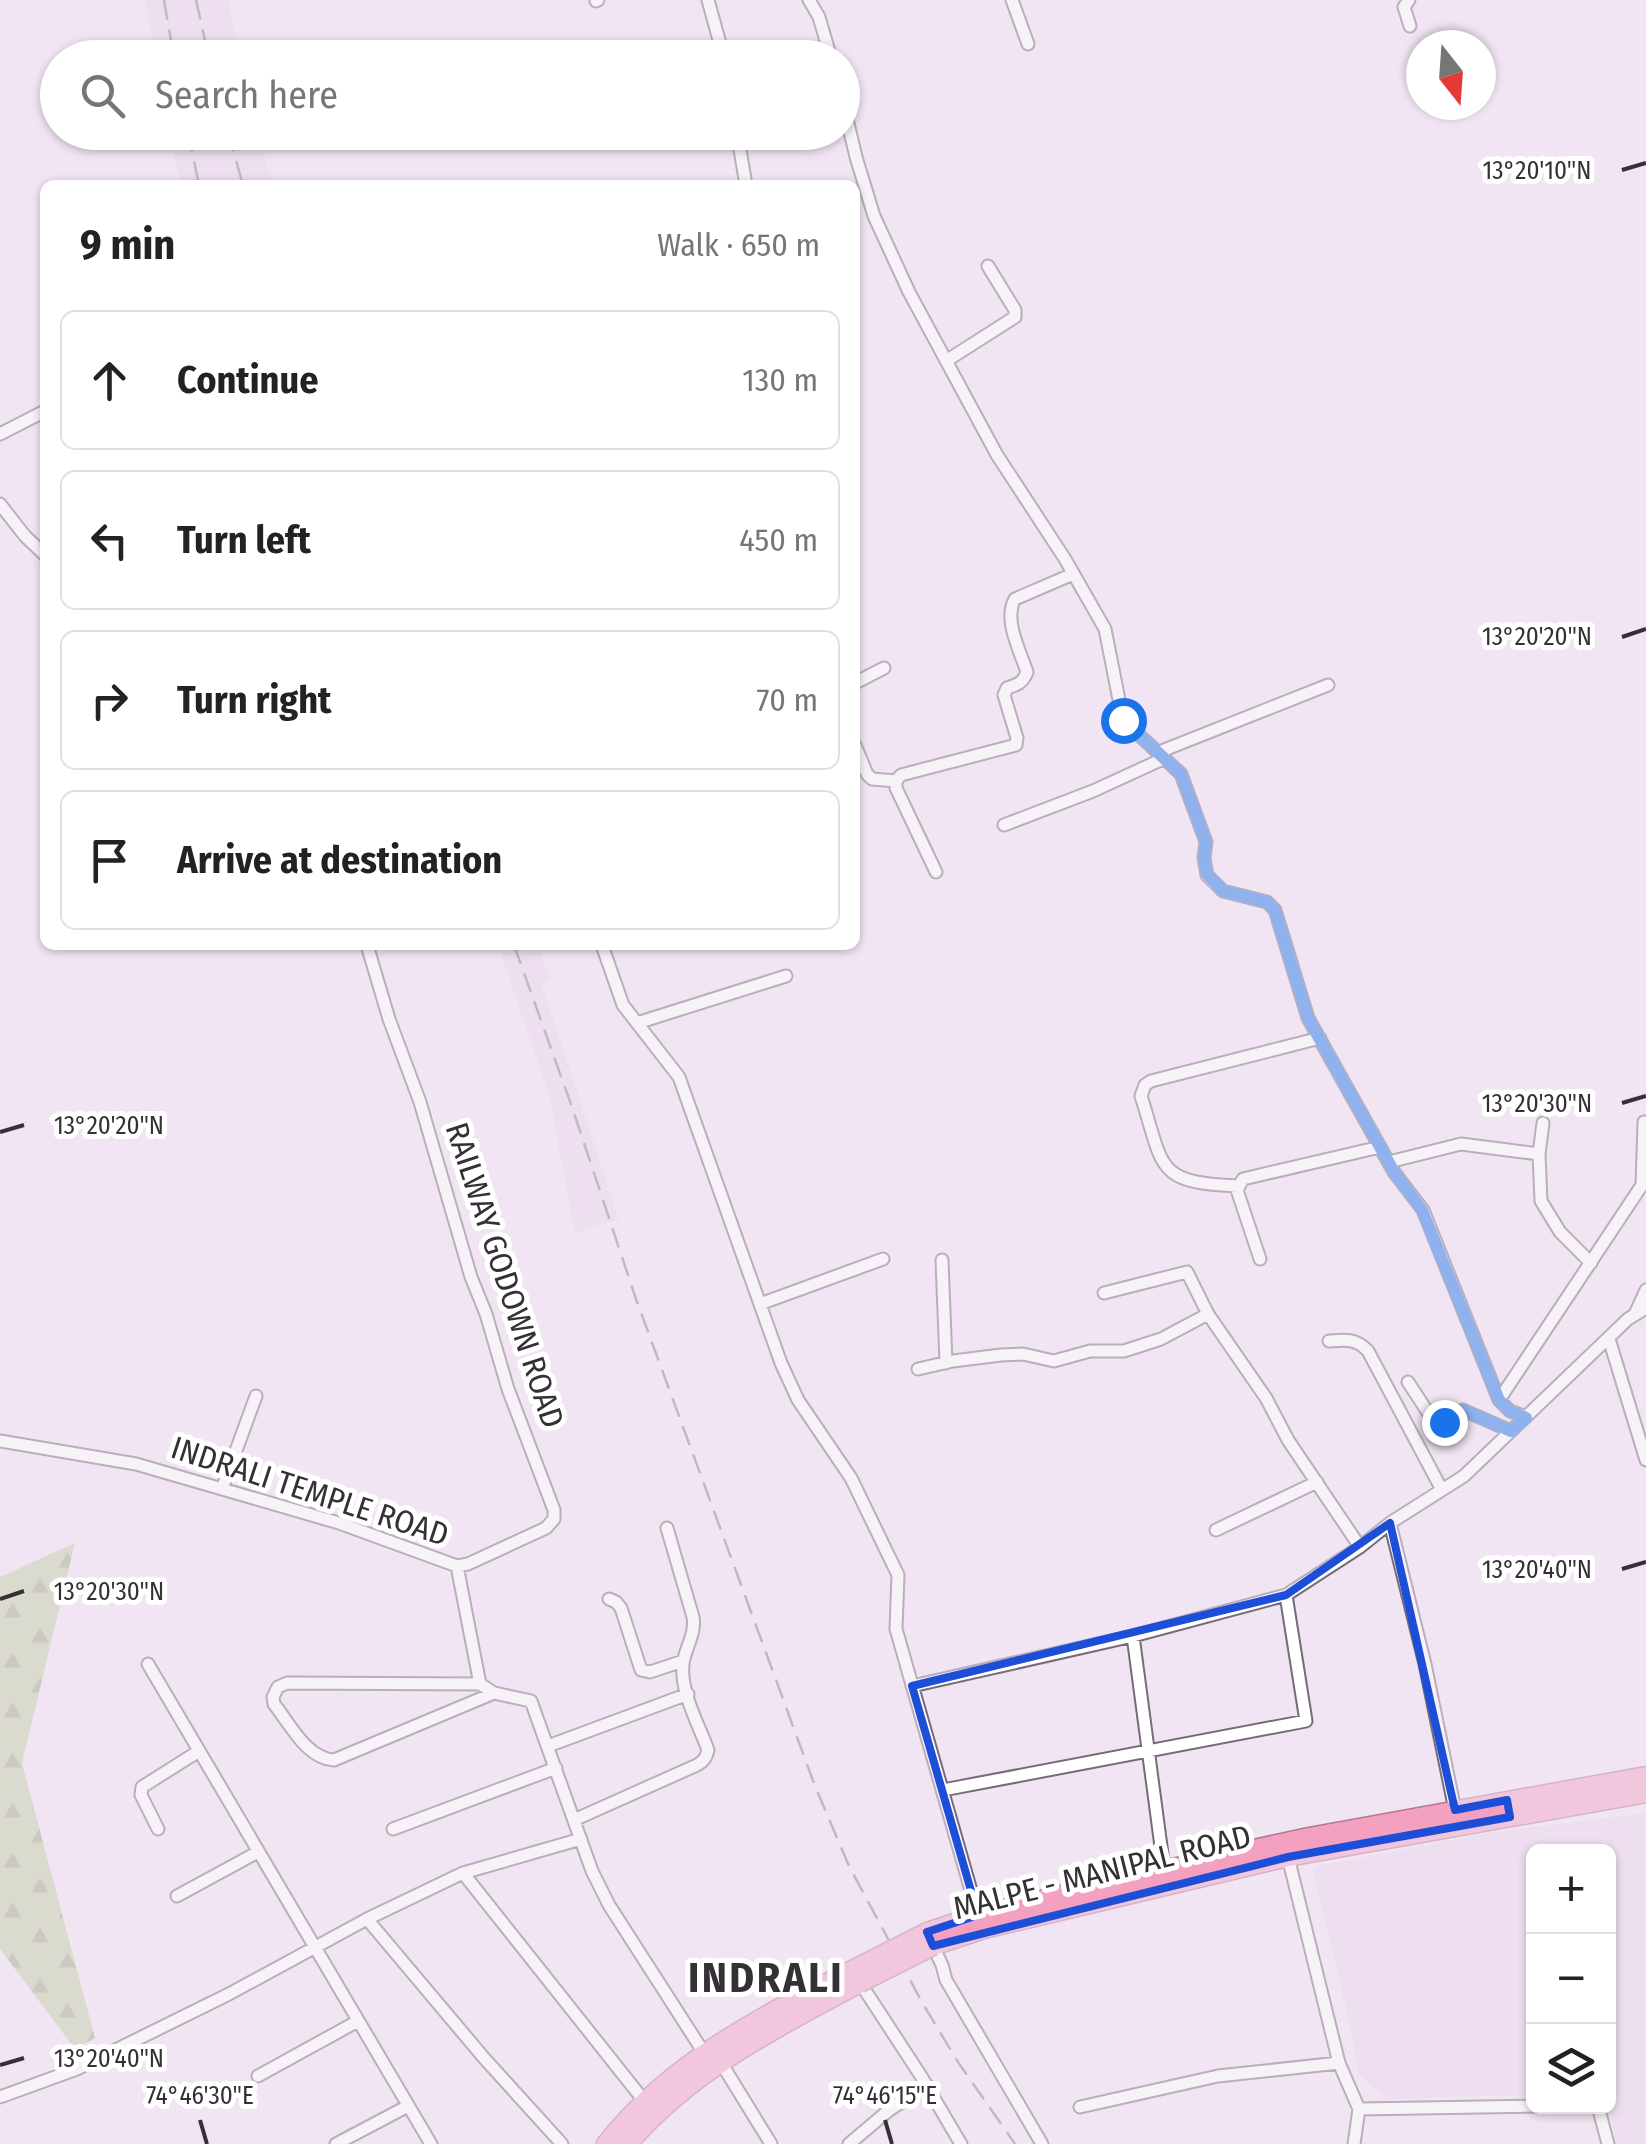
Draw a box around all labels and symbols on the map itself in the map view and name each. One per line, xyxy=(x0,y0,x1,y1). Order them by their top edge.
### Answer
north arrow xyxy=(1406,30,1496,120)
text: 13°20'10"N xyxy=(1483,156,1591,186)
text: 13°20'20"N xyxy=(1482,622,1592,652)
route start xyxy=(1101,698,1147,744)
text: 13°20'30"N xyxy=(1482,1089,1592,1119)
text: 13°20'20"N xyxy=(54,1111,164,1141)
street label: RAILWAY GODOWN ROAD xyxy=(438,1118,572,1432)
route end xyxy=(1422,1400,1468,1446)
street label: INDRALI TEMPLE ROAD xyxy=(167,1428,453,1554)
text: 13°20'40"N xyxy=(1482,1555,1592,1585)
text: 13°20'30"N xyxy=(54,1577,164,1607)
street label: MALPE - MANIPAL ROAD xyxy=(949,1817,1255,1927)
district label: INDRALI xyxy=(688,1953,844,2003)
text: 13°20'40"N xyxy=(54,2044,164,2074)
text: 74°46'30"E xyxy=(146,2081,254,2111)
text: 74°46'15"E xyxy=(833,2081,937,2111)

